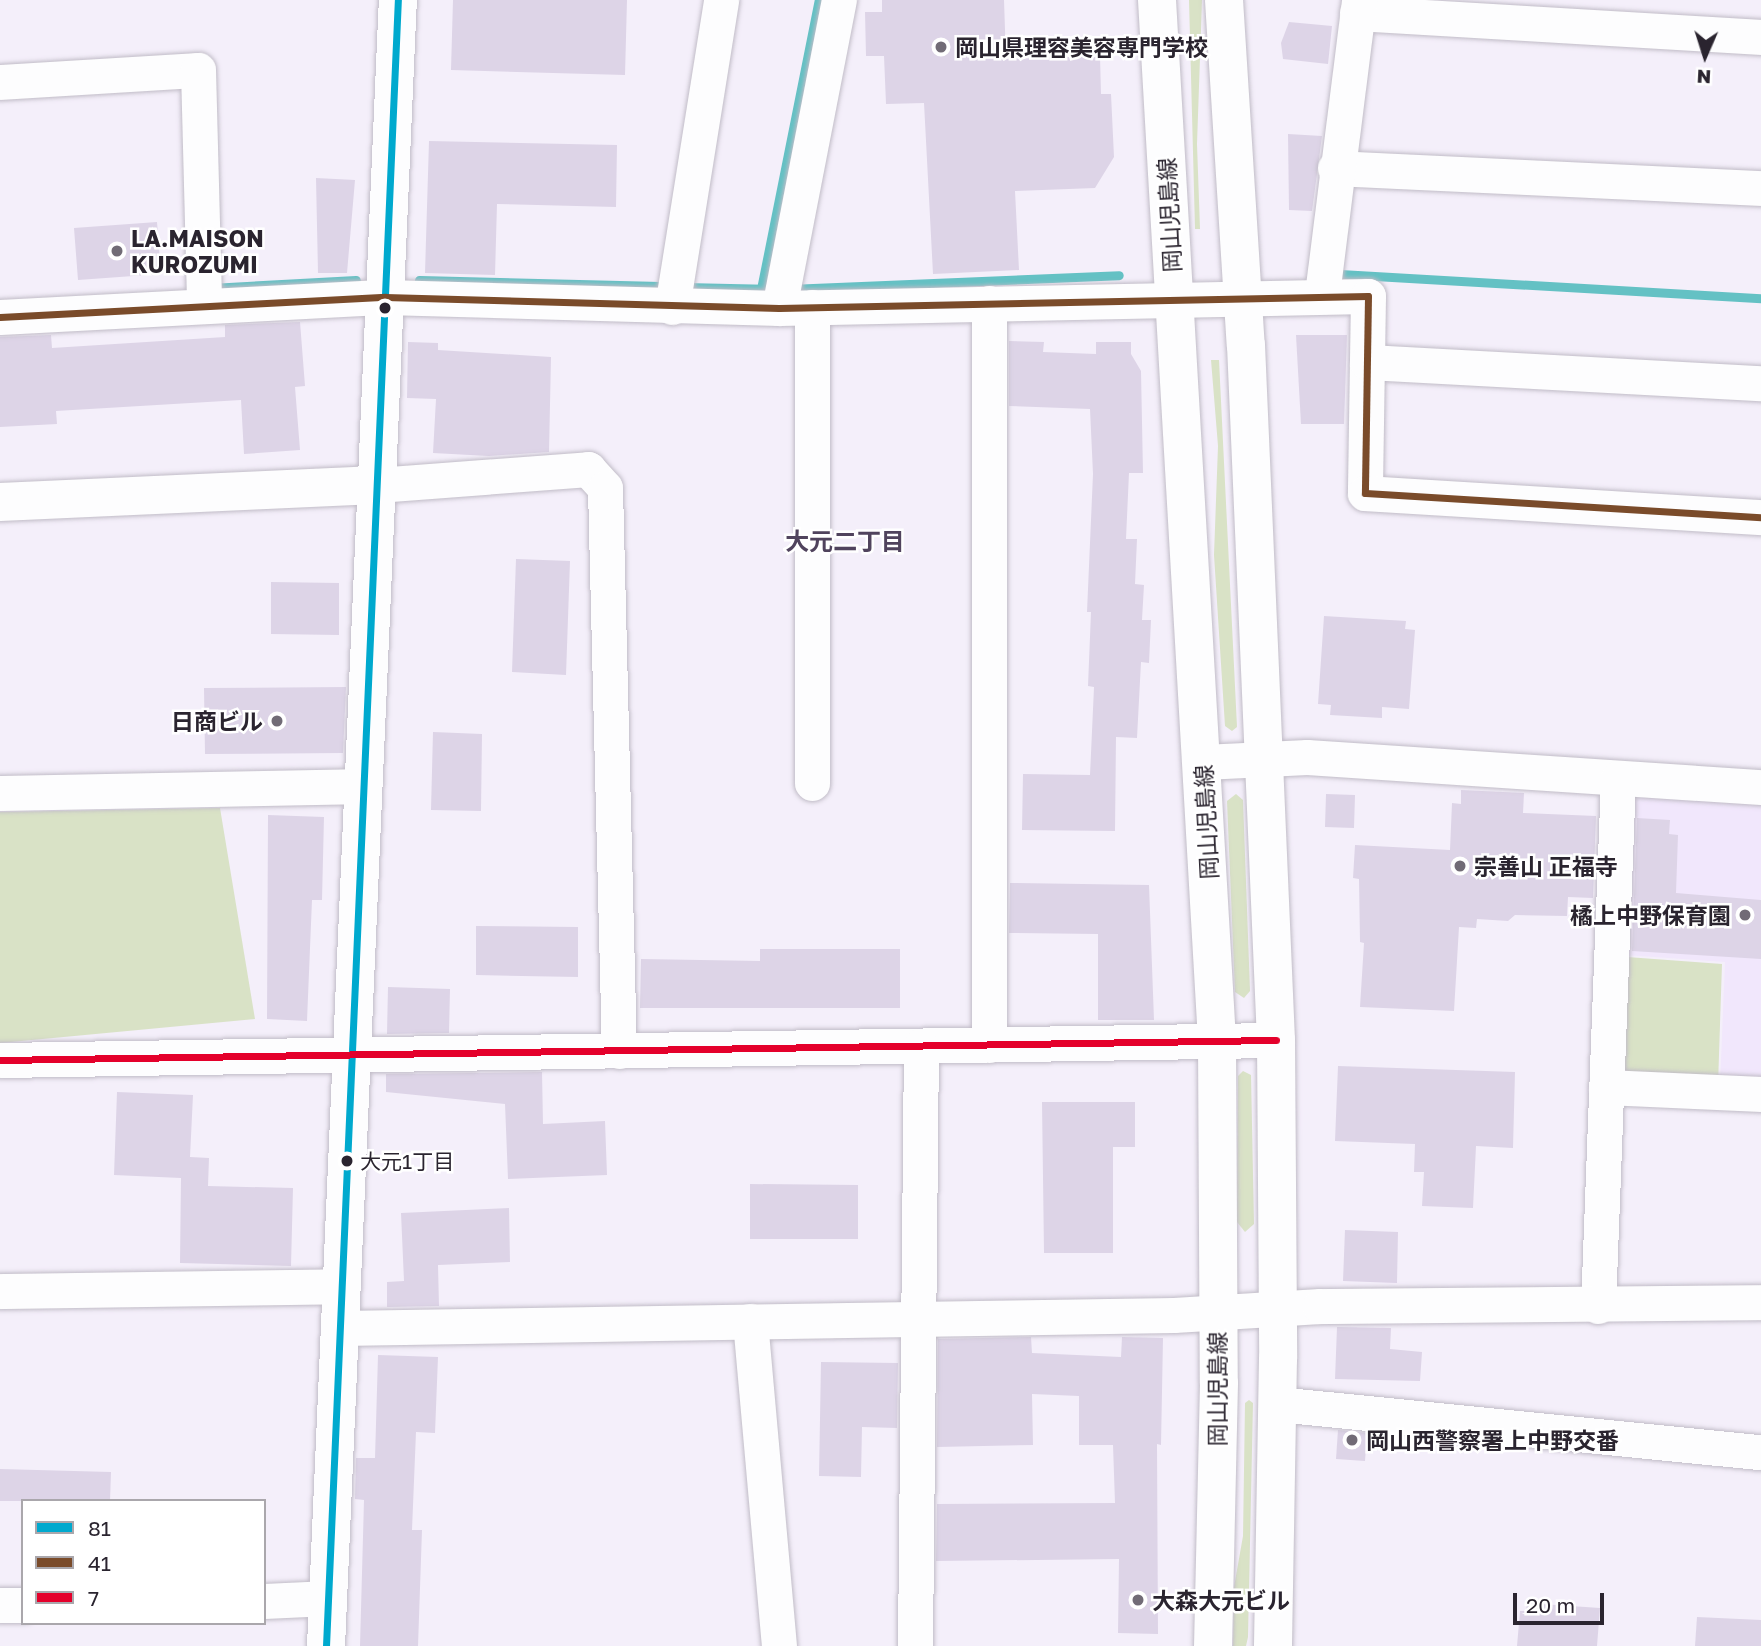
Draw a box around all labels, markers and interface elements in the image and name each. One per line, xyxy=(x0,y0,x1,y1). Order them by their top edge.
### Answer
north arrow xyxy=(1670,21,1740,91)
place label: 岡山県理容美容専門学校 xyxy=(955,33,1208,61)
marker: 岡山県理容美容専門学校 xyxy=(933,39,949,55)
text: N xyxy=(1696,66,1712,89)
street label: 岡山児島線 xyxy=(1152,157,1186,273)
place label: LA.MAISON KUROZUMI xyxy=(131,224,264,278)
marker: LA.MAISON KUROZUMI xyxy=(109,243,125,259)
unlabelled marker xyxy=(378,301,392,315)
district label: 大元二丁目 xyxy=(785,527,905,555)
place label: 日商ビル xyxy=(171,707,263,735)
marker: 日商ビル xyxy=(269,713,285,729)
street label: 岡山児島線 xyxy=(1189,764,1223,880)
place label: 宗善山 正福寺 xyxy=(1474,852,1618,880)
marker: 宗善山 正福寺 xyxy=(1452,858,1468,874)
place label: 橘上中野保育園 xyxy=(1570,901,1731,929)
marker: 橘上中野保育園 xyxy=(1737,907,1753,923)
place label: 大元1丁目 xyxy=(360,1148,454,1174)
marker: 大元1丁目 xyxy=(340,1154,354,1168)
street label: 岡山児島線 xyxy=(1203,1332,1231,1446)
place label: 岡山西警察署上中野交番 xyxy=(1366,1426,1619,1454)
marker: 岡山西警察署上中野交番 xyxy=(1344,1432,1360,1448)
legend xyxy=(21,1499,266,1625)
text: 81 xyxy=(88,1515,111,1541)
text: 41 xyxy=(88,1550,111,1576)
scale bar xyxy=(1516,1580,1607,1624)
text: 7 xyxy=(88,1585,99,1611)
place label: 大森大元ビル xyxy=(1152,1586,1290,1614)
marker: 大森大元ビル xyxy=(1130,1592,1146,1608)
text: 20 m xyxy=(1526,1592,1575,1618)

